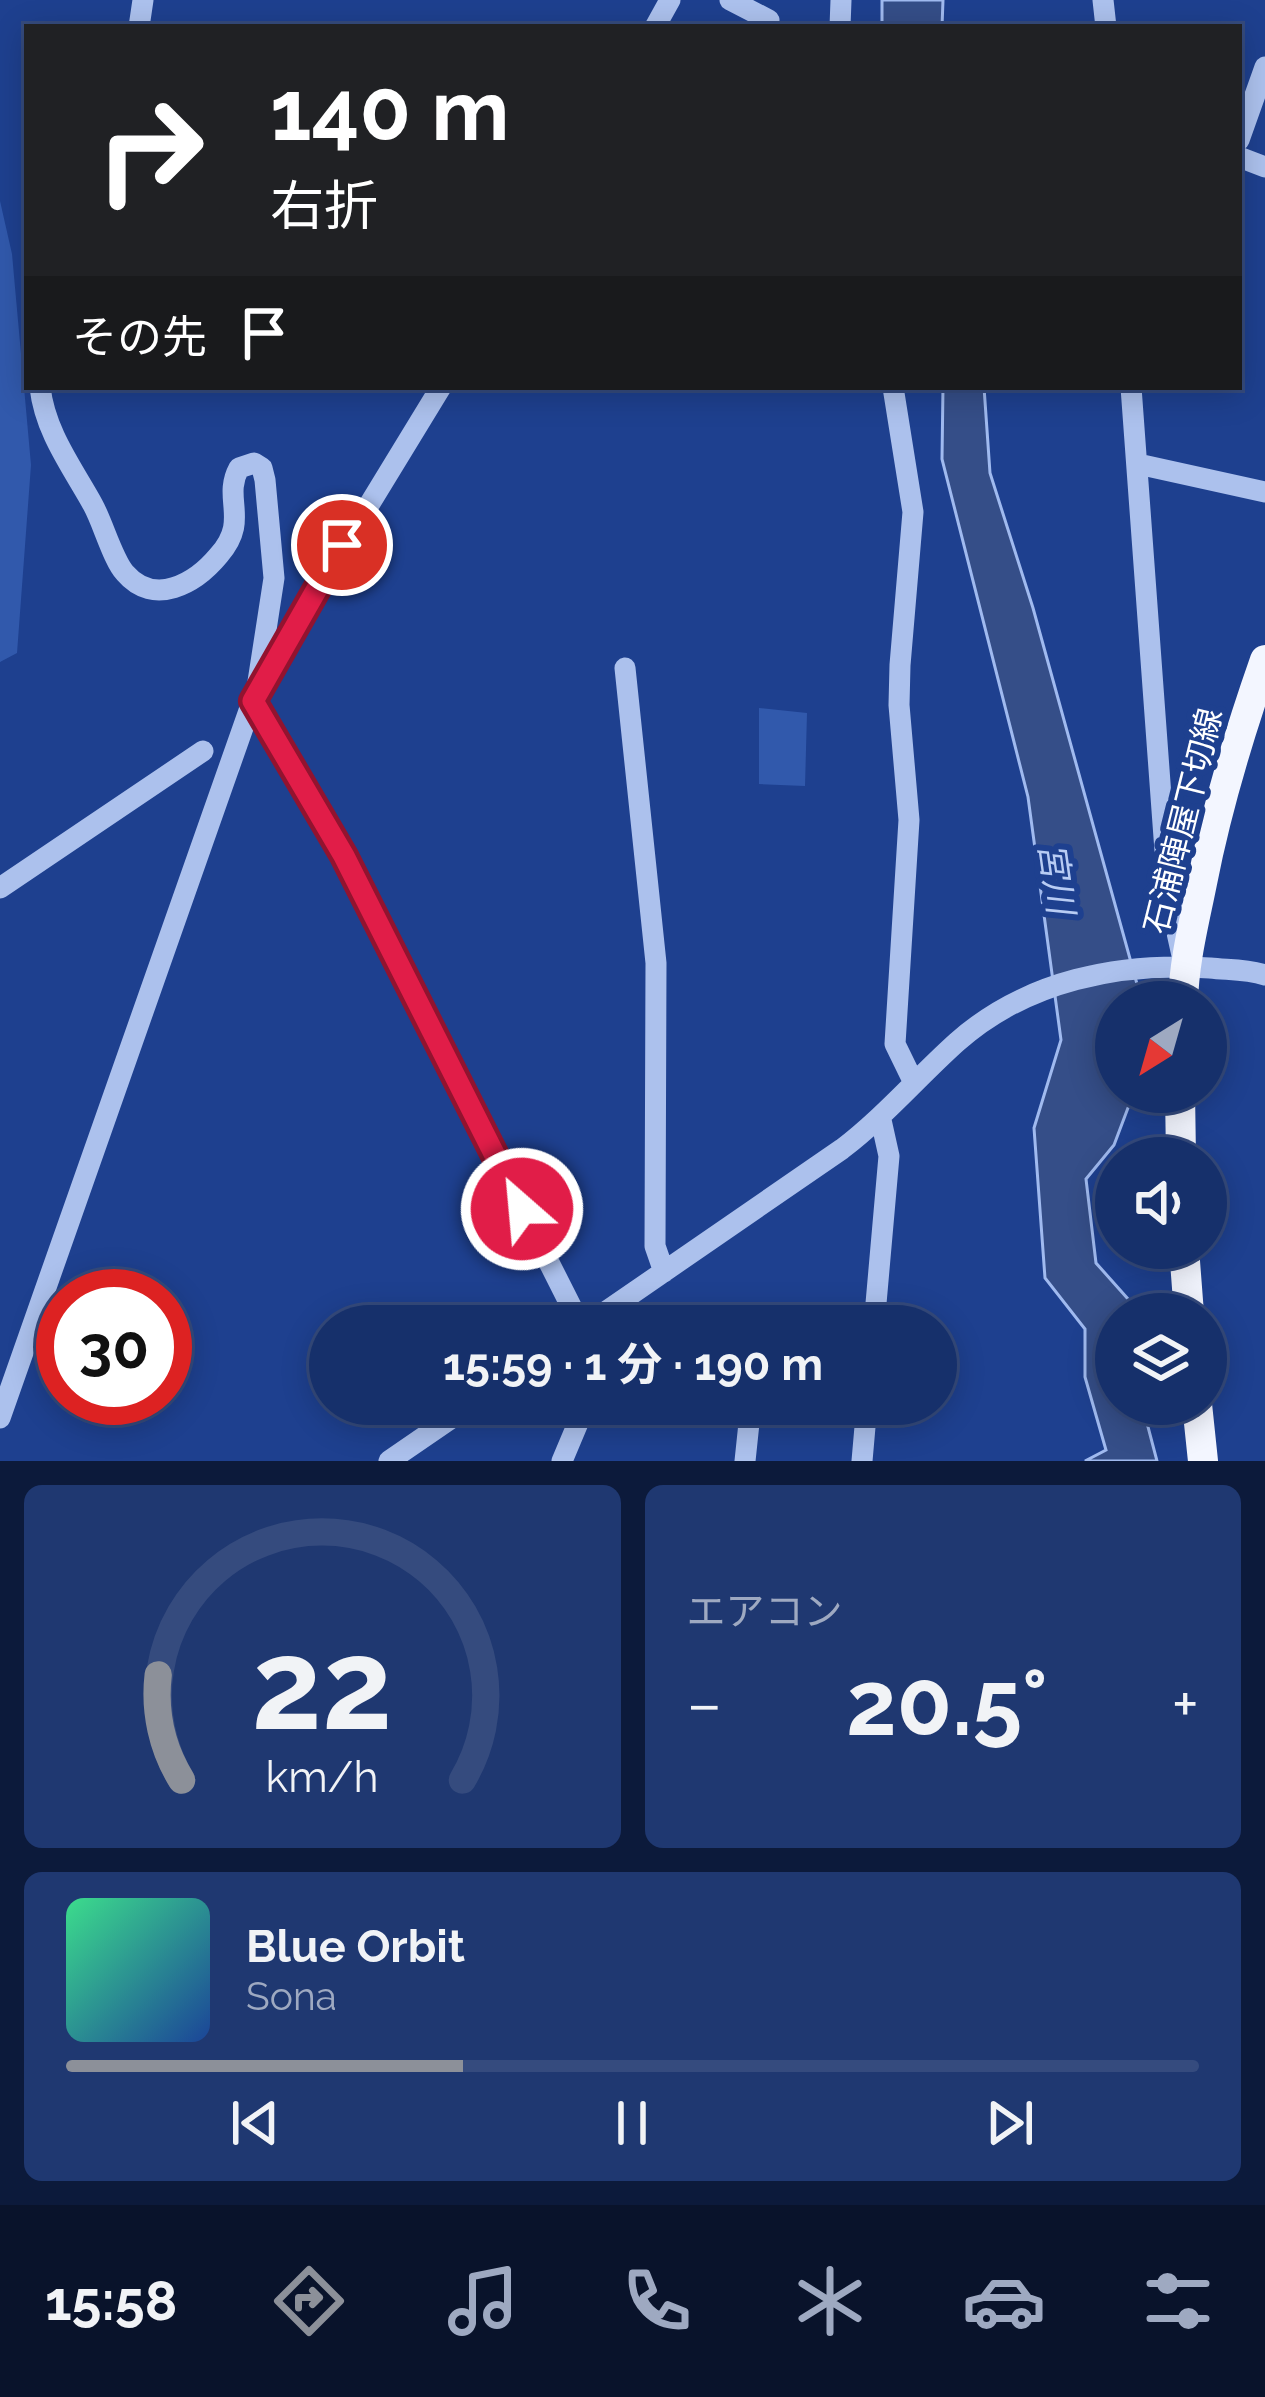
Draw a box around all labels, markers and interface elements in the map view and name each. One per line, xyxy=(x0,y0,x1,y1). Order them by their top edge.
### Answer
text: 140 m xyxy=(270,61,509,160)
icon: right xyxy=(72,72,228,228)
text: 右折 xyxy=(270,174,378,238)
icon: arrive xyxy=(231,300,297,366)
text: その先 xyxy=(72,311,207,364)
pin xyxy=(291,494,393,596)
icon: arrive xyxy=(309,512,375,578)
street label: 石浦陣屋下切線 xyxy=(1136,704,1230,938)
water label: 宮川 xyxy=(1031,839,1083,921)
north arrow xyxy=(1095,981,1227,1113)
map controls xyxy=(1095,981,1227,1425)
button: sound xyxy=(1095,1137,1227,1269)
position arrow xyxy=(459,1146,585,1272)
speed limit sign: 30 xyxy=(36,1269,192,1425)
button: layers xyxy=(1095,1293,1227,1425)
text: 15:59 · 1 分 · 190 m xyxy=(443,1338,823,1391)
text: エアコン xyxy=(687,1588,843,1634)
text: 22 xyxy=(252,1612,393,1758)
text: 20.5° xyxy=(846,1650,1048,1756)
text: − xyxy=(687,1665,722,1742)
text: + xyxy=(1172,1665,1199,1742)
text: km/h xyxy=(266,1751,379,1801)
text: Blue Orbit xyxy=(246,1920,465,1973)
text: Sona xyxy=(246,1973,337,2019)
icon: previous xyxy=(222,2090,288,2156)
icon: pause xyxy=(599,2090,665,2156)
icon: next xyxy=(977,2090,1043,2156)
icon: directions xyxy=(267,2259,351,2343)
icon: music xyxy=(441,2259,525,2343)
icon: phone xyxy=(615,2259,699,2343)
icon: climate xyxy=(788,2259,872,2343)
icon: car xyxy=(962,2259,1046,2343)
icon: filters xyxy=(1136,2259,1220,2343)
text: 15:58 xyxy=(45,2269,177,2333)

